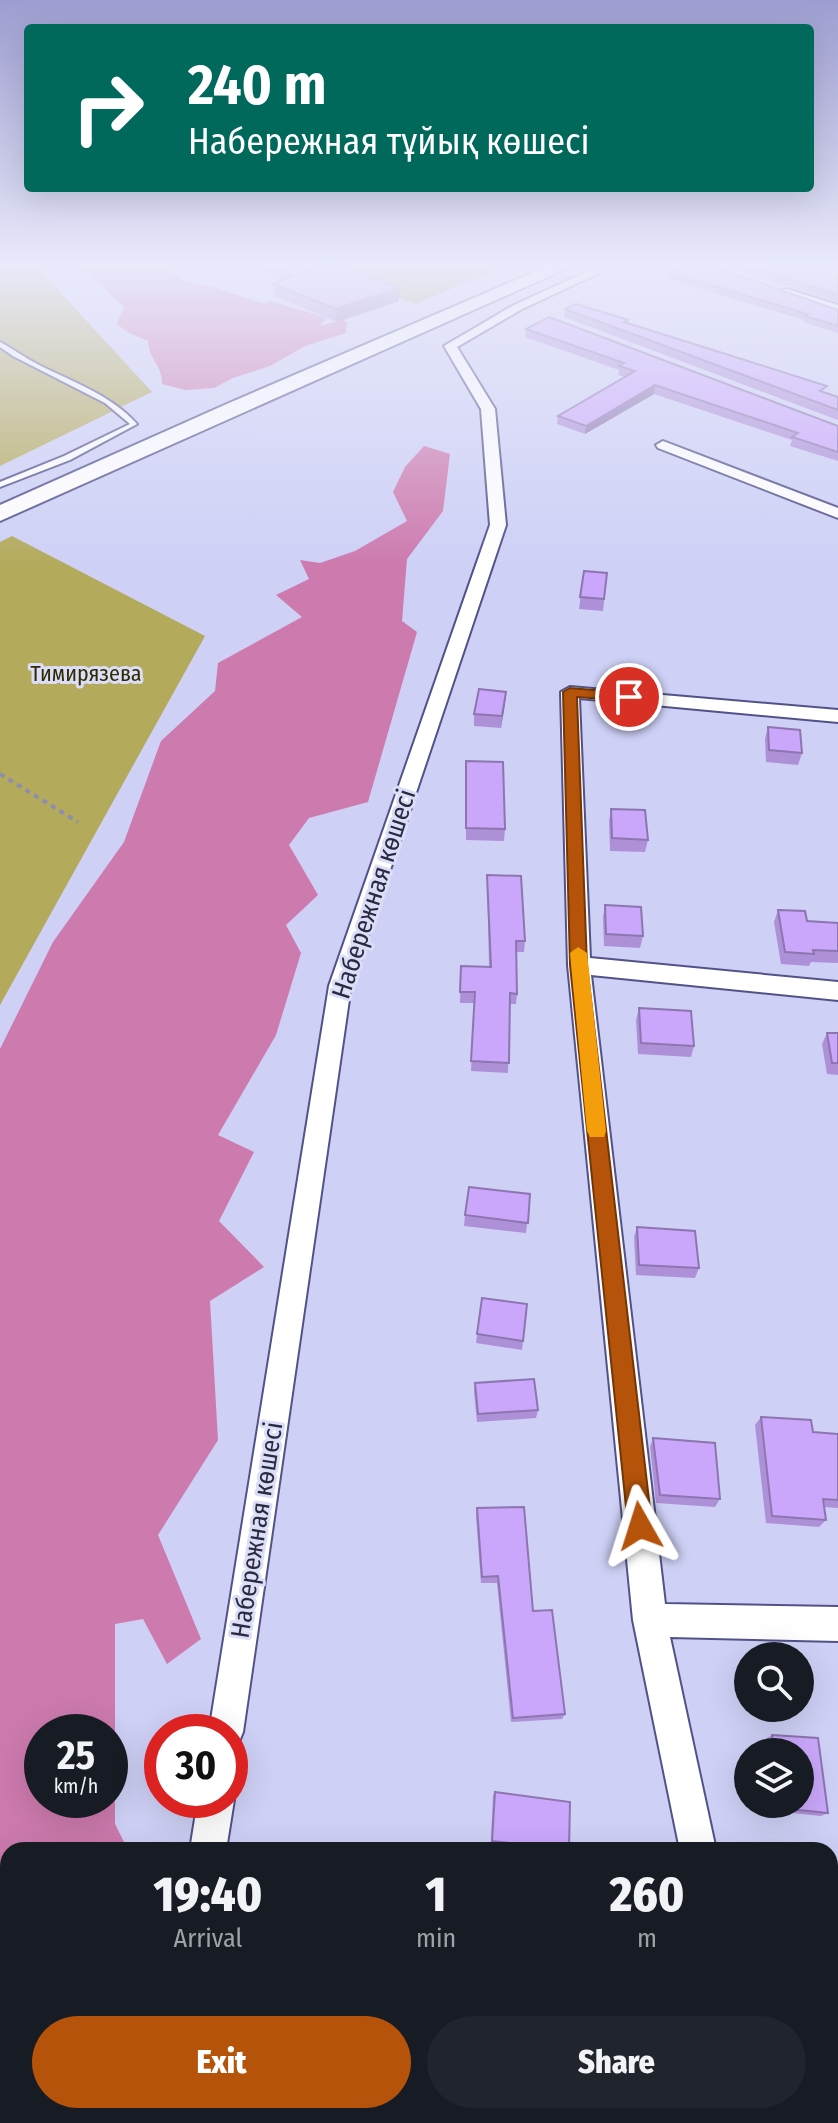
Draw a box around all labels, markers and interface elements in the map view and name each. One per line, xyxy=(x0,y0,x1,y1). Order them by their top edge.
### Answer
text: 240 m xyxy=(188,52,327,119)
icon: right xyxy=(56,56,160,160)
text: Набережная тұйық көшесі xyxy=(188,120,590,164)
park label: Тимирязева xyxy=(30,660,142,687)
pin xyxy=(595,663,663,731)
icon: arrive xyxy=(607,675,651,719)
street label: Набережная көшесі xyxy=(326,785,422,1003)
street label: Набережная көшесі xyxy=(225,1420,289,1640)
position arrow xyxy=(598,1484,682,1568)
map controls xyxy=(734,1642,814,1818)
button: search xyxy=(734,1642,814,1722)
speed limit sign: 30 xyxy=(144,1714,248,1818)
text: 25 xyxy=(57,1732,95,1780)
button: layers xyxy=(734,1738,814,1818)
text: km/h xyxy=(54,1774,98,1798)
text: 19:40 xyxy=(154,1866,262,1924)
text: 1 xyxy=(426,1866,446,1924)
text: 260 xyxy=(610,1866,684,1924)
text: Arrival xyxy=(173,1923,242,1954)
text: min xyxy=(416,1923,456,1954)
text: m xyxy=(637,1923,657,1954)
button: Exit xyxy=(32,2016,411,2108)
button: Share xyxy=(427,2016,806,2108)

